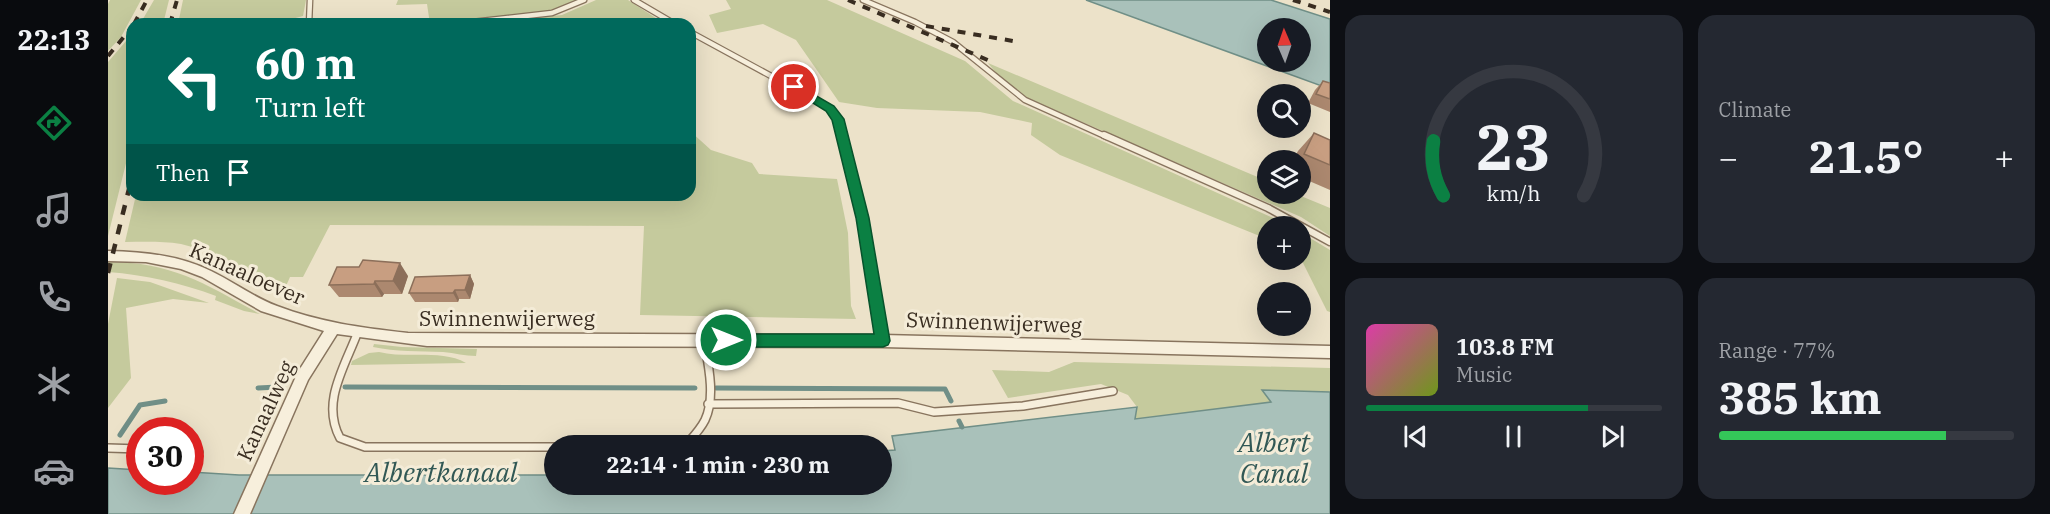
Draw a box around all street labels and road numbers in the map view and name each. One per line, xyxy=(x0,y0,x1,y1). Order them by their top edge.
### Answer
street label: Kanaaloever xyxy=(185,235,310,311)
street label: Swinnenwijerweg xyxy=(419,304,596,332)
street label: Swinnenwijerweg xyxy=(906,305,1083,339)
street label: Kanaalweg xyxy=(230,355,301,465)

